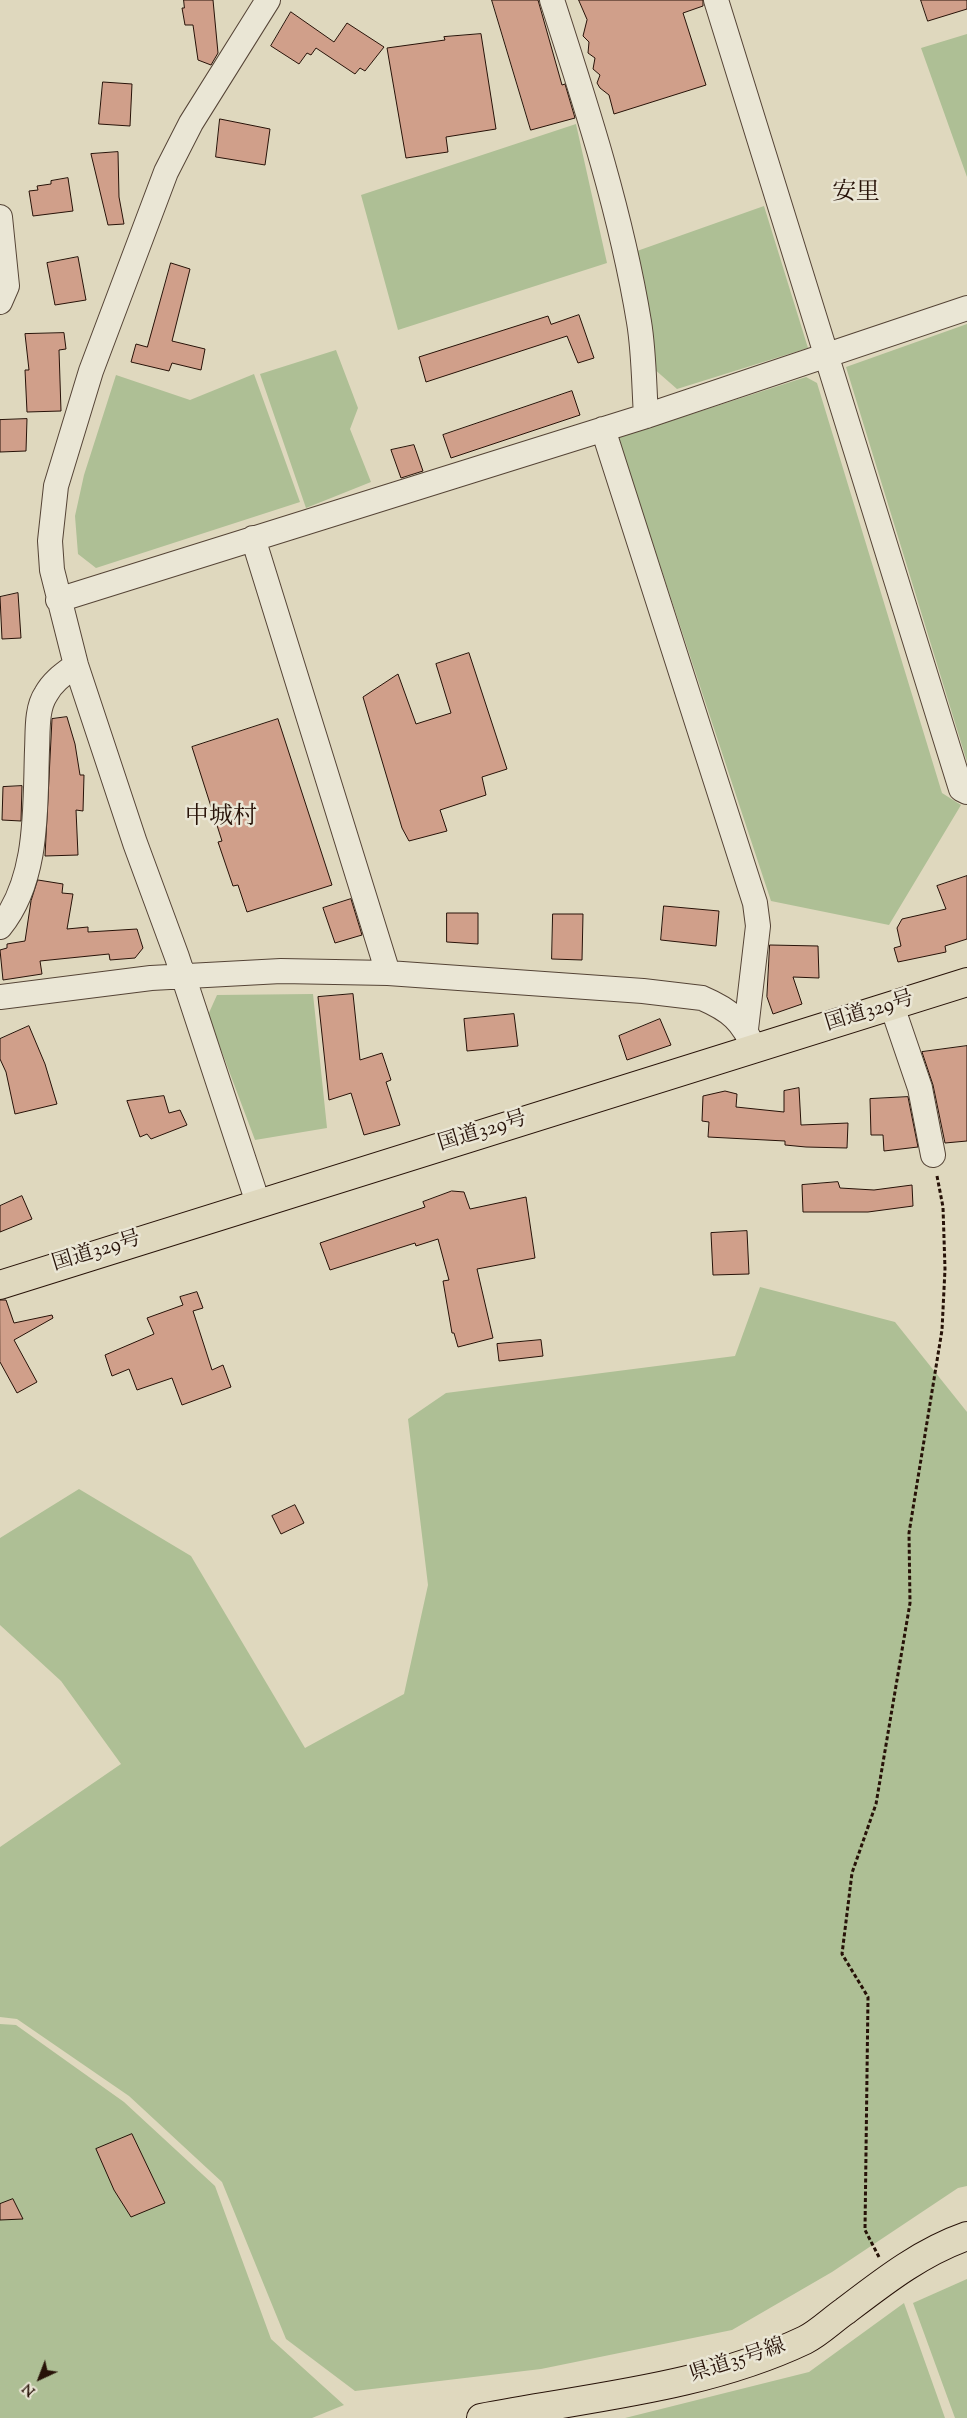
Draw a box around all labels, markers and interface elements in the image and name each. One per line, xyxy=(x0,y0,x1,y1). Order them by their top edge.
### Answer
district label: 安里 xyxy=(832,181,880,209)
district label: 中城村 xyxy=(185,805,257,833)
street label: 国道329号 xyxy=(823,988,917,1038)
street label: 国道329号 xyxy=(436,1108,530,1158)
street label: 国道329号 xyxy=(50,1228,144,1278)
street label: 県道35号線 xyxy=(687,2335,789,2389)
north arrow xyxy=(15,2353,65,2403)
text: N xyxy=(19,2378,41,2400)

